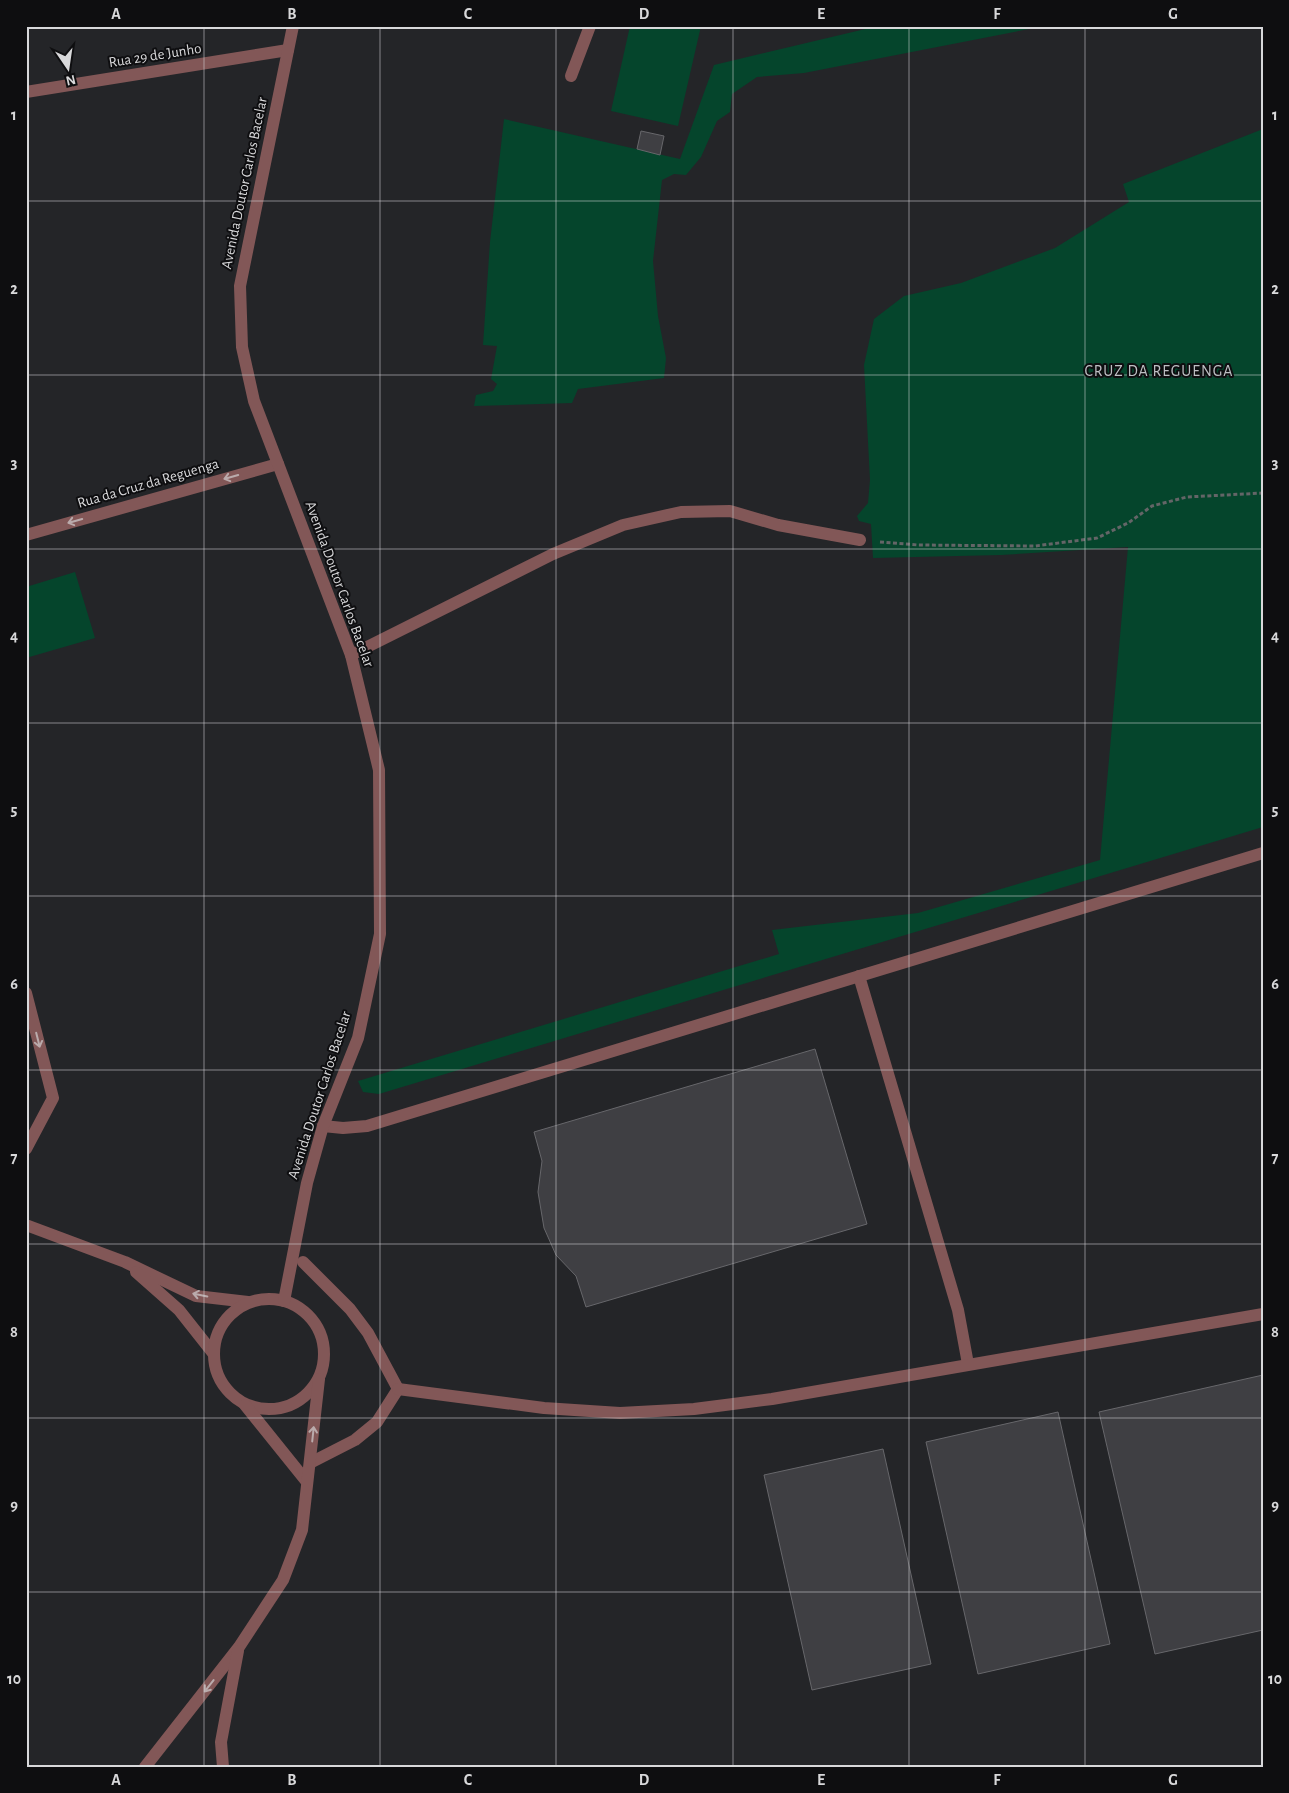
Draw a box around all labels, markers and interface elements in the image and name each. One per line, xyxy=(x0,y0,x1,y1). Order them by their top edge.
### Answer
text: A xyxy=(111,6,121,22)
text: B xyxy=(287,6,297,22)
text: C xyxy=(464,6,473,22)
text: D xyxy=(639,6,650,22)
text: E xyxy=(817,6,825,22)
text: F xyxy=(993,6,1001,22)
text: G xyxy=(1168,6,1178,22)
street label: Rua 29 de Junho xyxy=(108,41,202,70)
north arrow xyxy=(42,42,92,92)
text: N xyxy=(64,72,77,88)
street label: Avenida Doutor Carlos Bacelar xyxy=(219,96,270,270)
text: 1 xyxy=(11,107,17,123)
text: 1 xyxy=(1272,107,1278,123)
text: 2 xyxy=(10,281,18,297)
text: 2 xyxy=(1271,281,1279,297)
district label: CRUZ DA REGUENGA xyxy=(1084,363,1234,379)
text: 3 xyxy=(11,455,18,471)
text: 3 xyxy=(1272,455,1279,471)
street label: Rua da Cruz da Reguenga xyxy=(76,456,221,511)
one-way arrow xyxy=(224,472,240,482)
street label: Avenida Doutor Carlos Bacelar xyxy=(302,499,377,669)
one-way arrow xyxy=(67,517,83,526)
text: 4 xyxy=(10,628,18,644)
text: 4 xyxy=(1271,628,1279,644)
text: 5 xyxy=(11,802,18,818)
text: 5 xyxy=(1272,802,1279,818)
text: 6 xyxy=(10,976,18,992)
text: 6 xyxy=(1271,976,1279,992)
street label: Avenida Doutor Carlos Bacelar xyxy=(285,1009,354,1181)
one-way arrow xyxy=(34,1031,43,1047)
text: 7 xyxy=(11,1150,18,1166)
text: 7 xyxy=(1272,1150,1279,1166)
one-way arrow xyxy=(193,1290,209,1300)
text: 8 xyxy=(10,1324,18,1340)
text: 8 xyxy=(1271,1324,1279,1340)
one-way arrow xyxy=(308,1426,318,1442)
text: 9 xyxy=(10,1497,18,1513)
text: 9 xyxy=(1271,1497,1279,1513)
text: 10 xyxy=(7,1671,21,1687)
text: 10 xyxy=(1268,1671,1282,1687)
one-way arrow xyxy=(204,1679,214,1693)
text: A xyxy=(111,1772,121,1788)
text: B xyxy=(287,1772,297,1788)
text: C xyxy=(464,1772,473,1788)
text: D xyxy=(639,1772,650,1788)
text: E xyxy=(817,1772,825,1788)
text: F xyxy=(993,1772,1001,1788)
text: G xyxy=(1168,1772,1178,1788)

